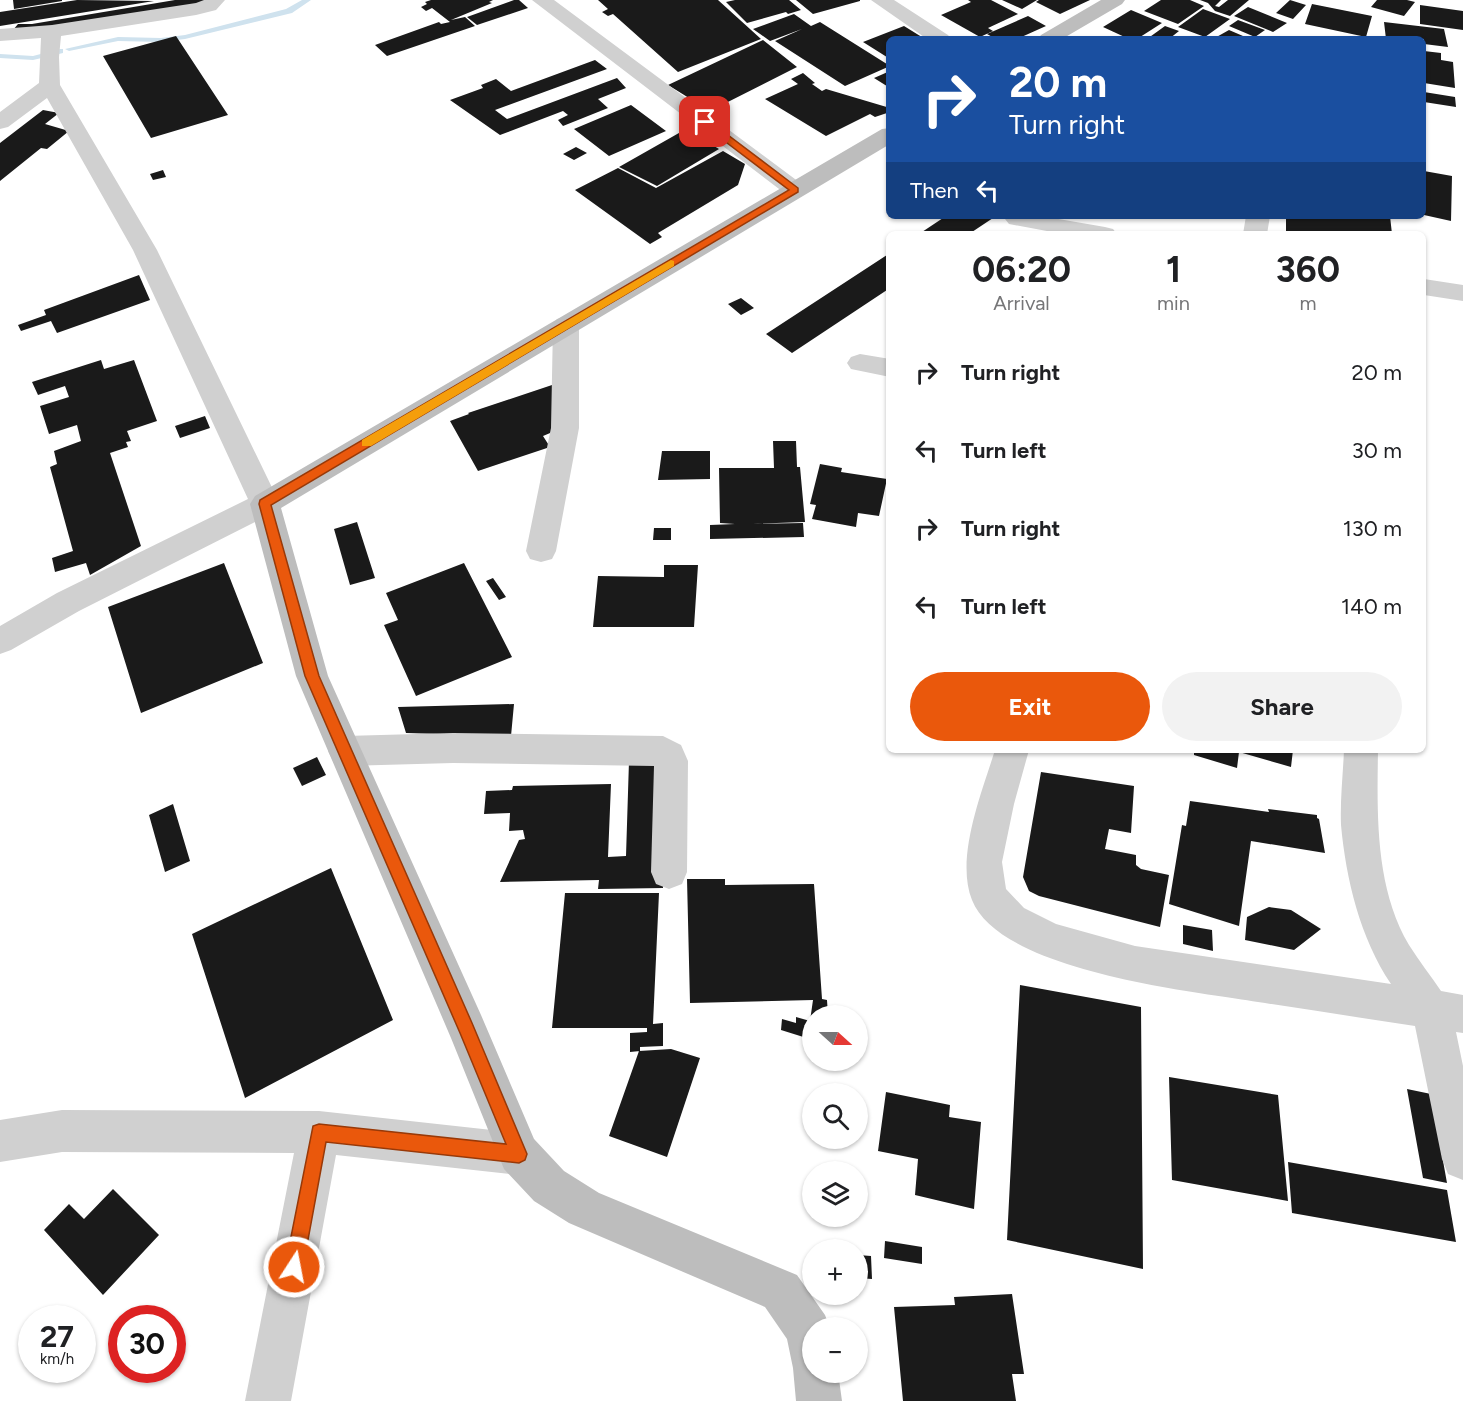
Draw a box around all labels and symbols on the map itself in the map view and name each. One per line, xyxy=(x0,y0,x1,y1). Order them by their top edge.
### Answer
pin xyxy=(679,96,730,147)
north arrow xyxy=(802,1005,868,1071)
position arrow xyxy=(262,1235,326,1299)
speed limit sign: 30 xyxy=(108,1305,186,1383)

